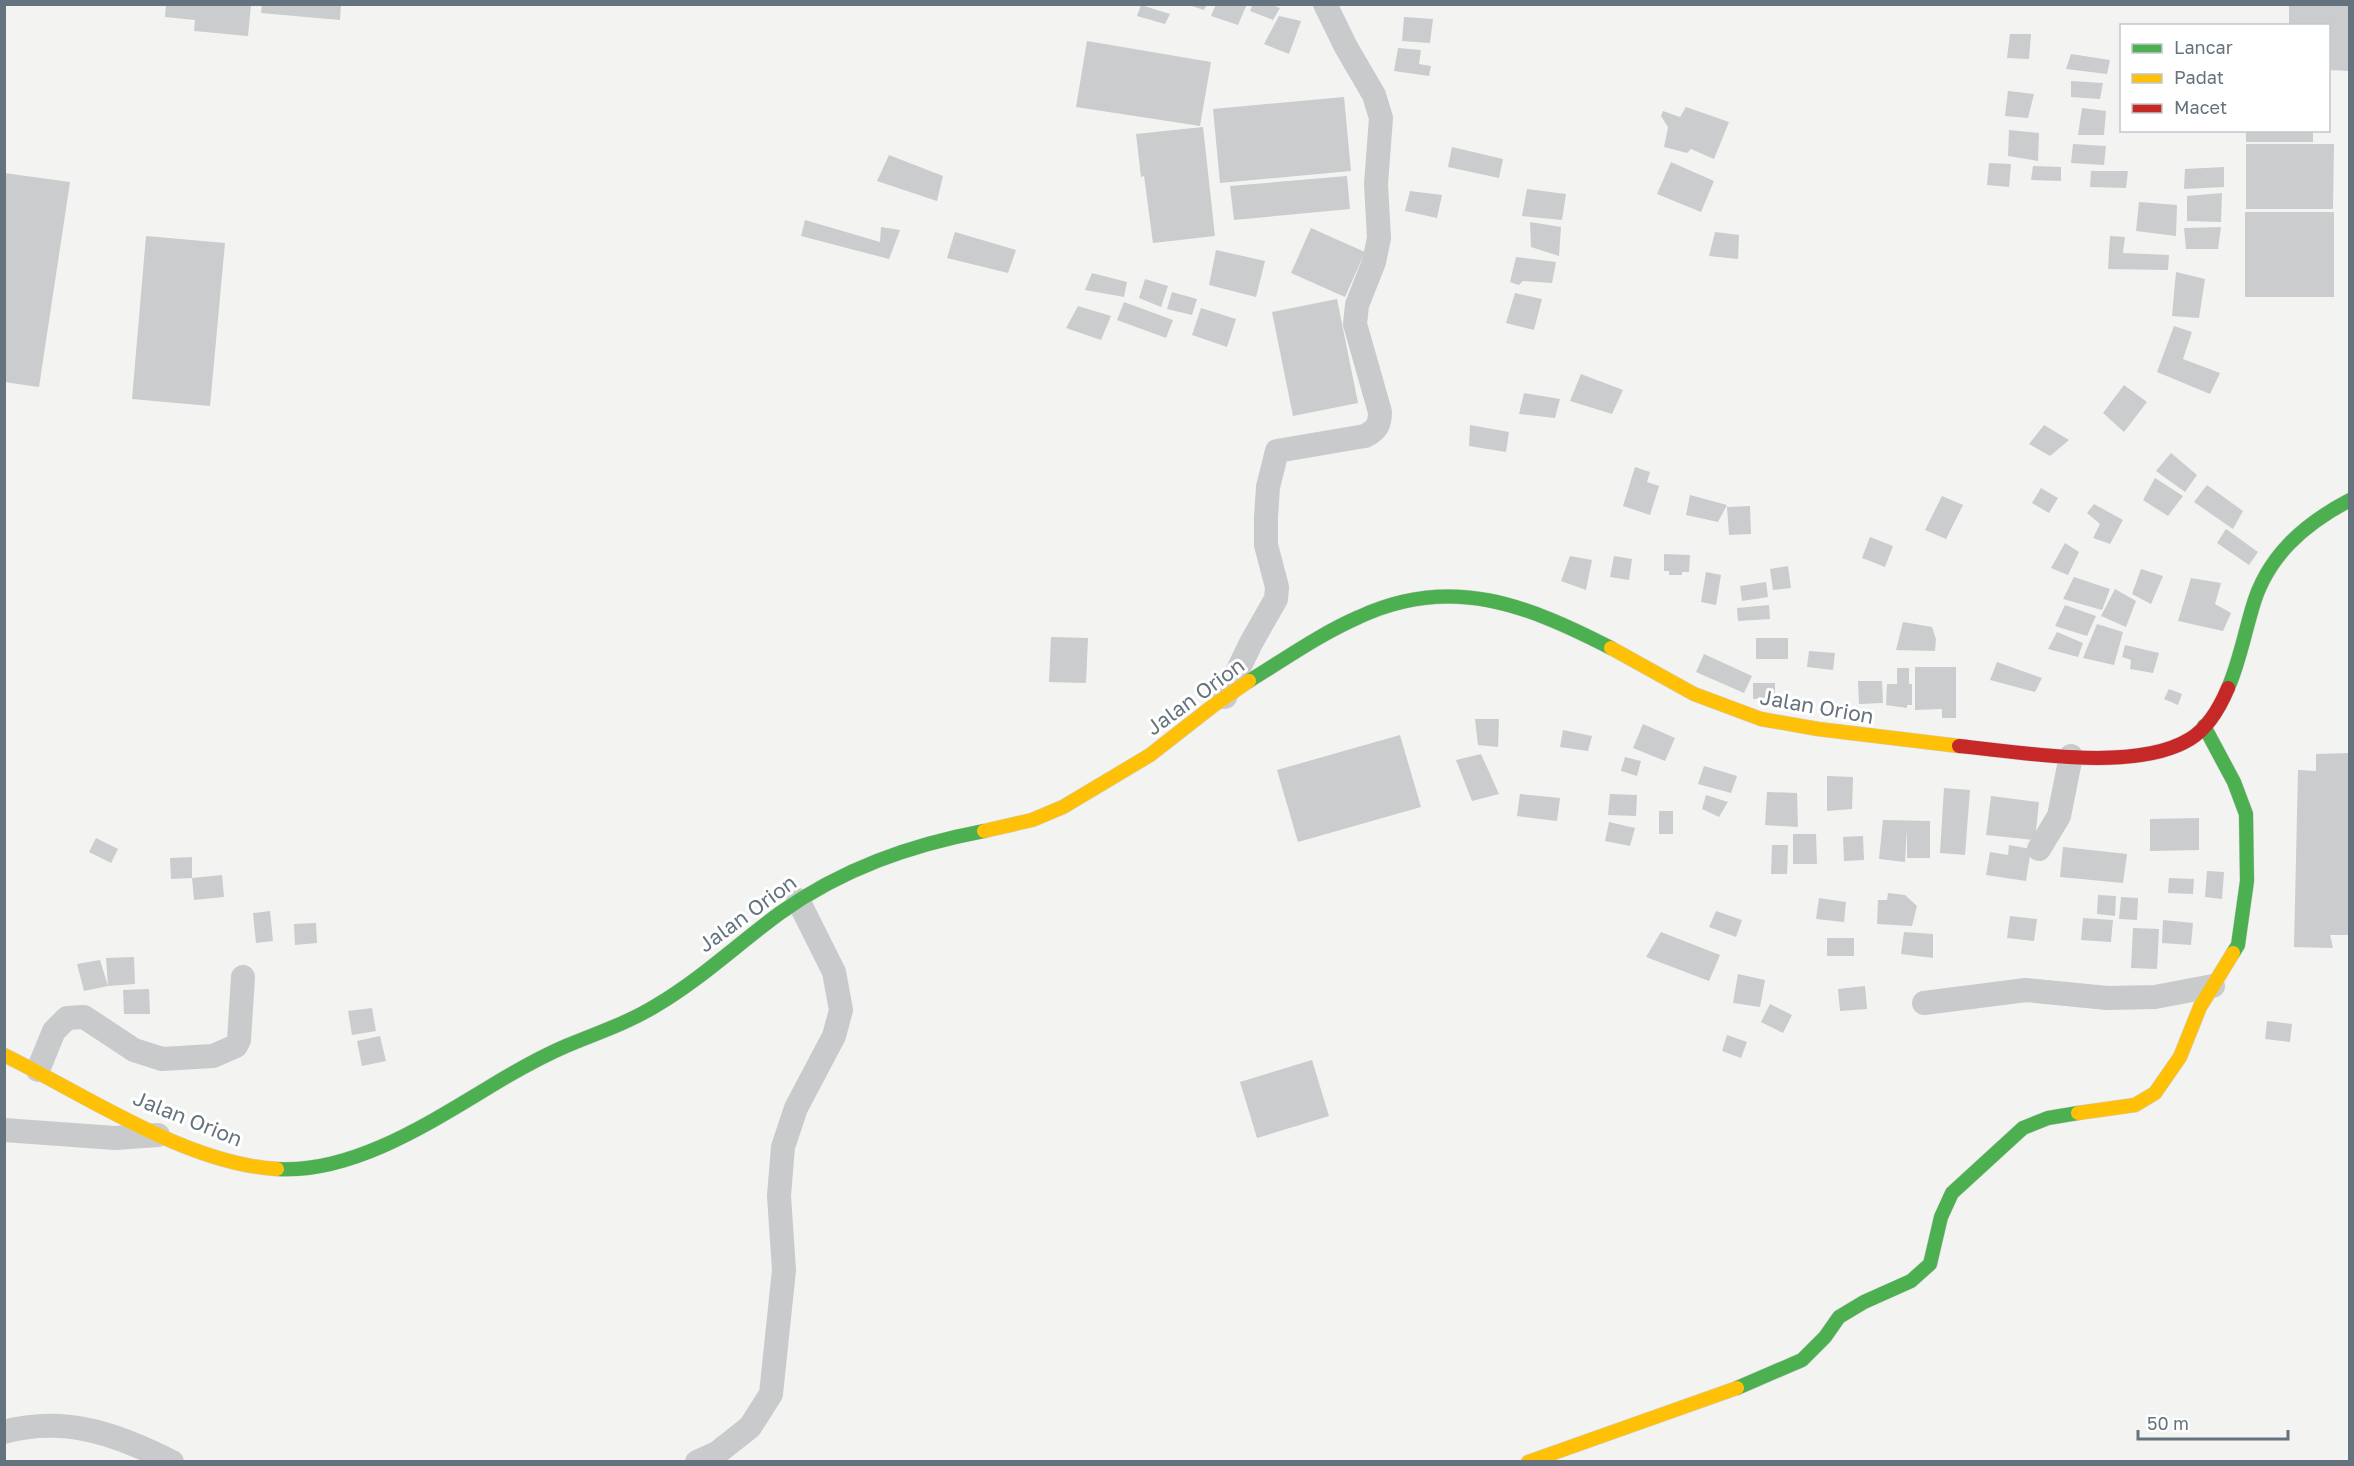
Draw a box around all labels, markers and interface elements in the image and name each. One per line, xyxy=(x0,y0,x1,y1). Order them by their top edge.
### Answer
legend xyxy=(2120,24,2330,132)
text: Lancar xyxy=(2174,36,2233,58)
text: Padat xyxy=(2174,66,2224,88)
text: Macet xyxy=(2174,96,2227,118)
street label: Jalan Orion xyxy=(1141,652,1249,740)
street label: Jalan Orion xyxy=(1758,683,1876,729)
street label: Jalan Orion xyxy=(693,869,801,957)
street label: Jalan Orion xyxy=(130,1084,246,1152)
scale bar xyxy=(2138,1403,2288,1441)
text: 50 m xyxy=(2147,1412,2189,1434)

